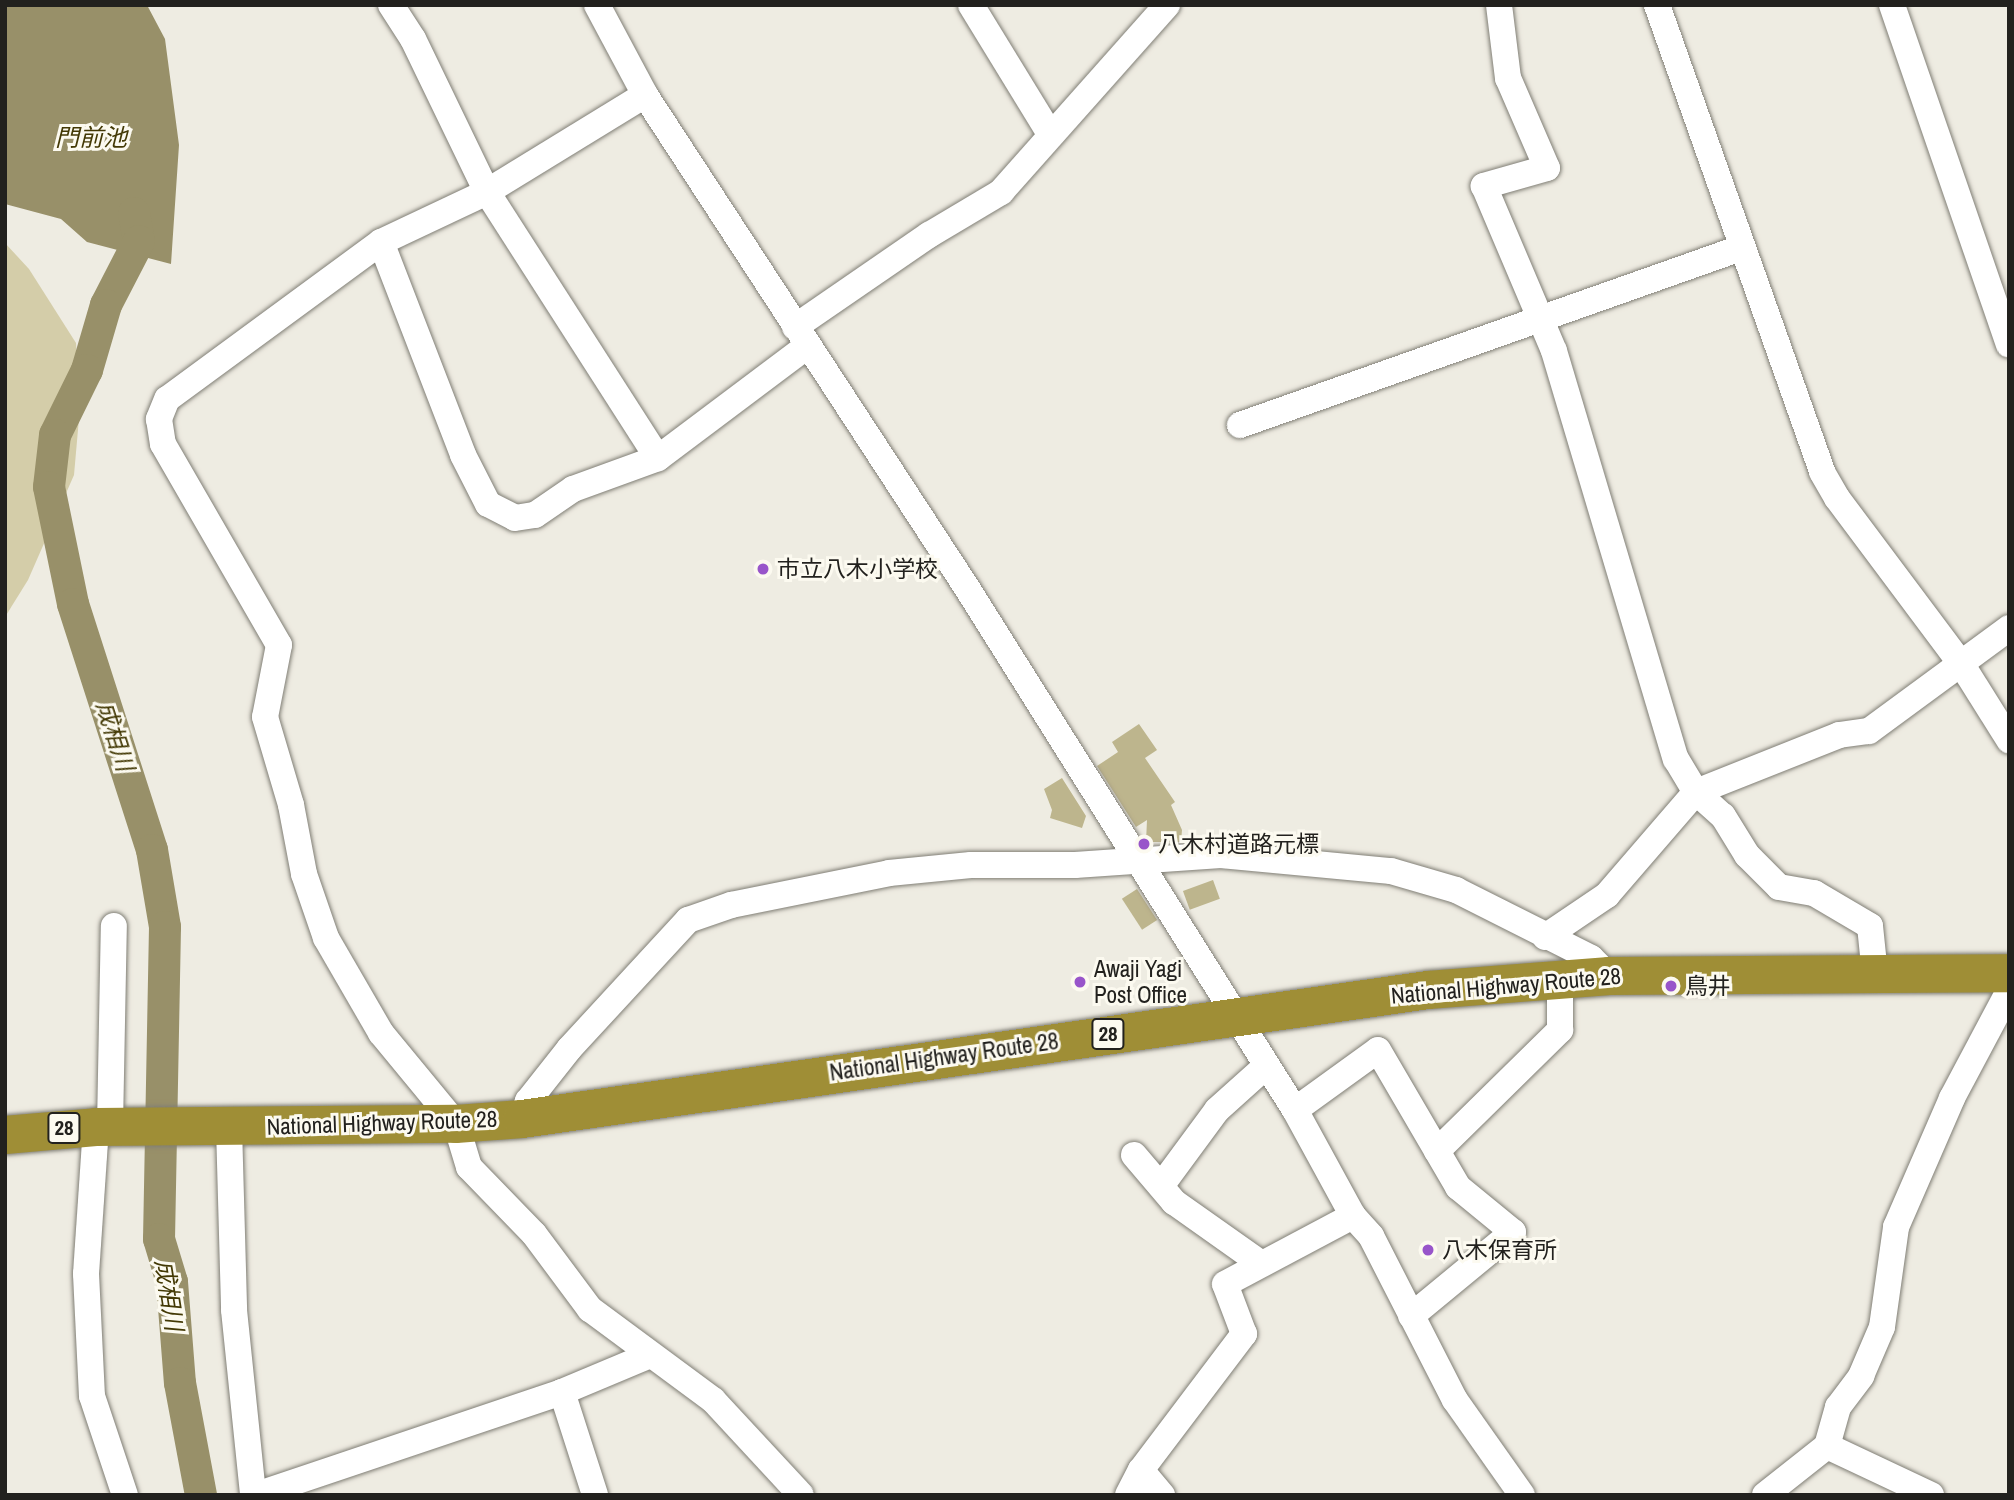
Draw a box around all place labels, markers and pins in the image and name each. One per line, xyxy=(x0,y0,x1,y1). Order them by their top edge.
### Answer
place label: 市立八木小学校 xyxy=(777,555,938,583)
marker: 市立八木小学校 xyxy=(755,561,771,577)
place label: 八木村道路元標 xyxy=(1158,830,1319,858)
marker: 八木村道路元標 xyxy=(1136,836,1152,852)
place label: Awaji Yagi Post Office xyxy=(1094,955,1187,1009)
place label: 鳥井 xyxy=(1685,972,1731,1000)
marker: Awaji Yagi Post Office xyxy=(1072,974,1088,990)
marker: 鳥井 xyxy=(1663,978,1679,994)
place label: 八木保育所 xyxy=(1442,1236,1557,1264)
marker: 八木保育所 xyxy=(1420,1242,1436,1258)

